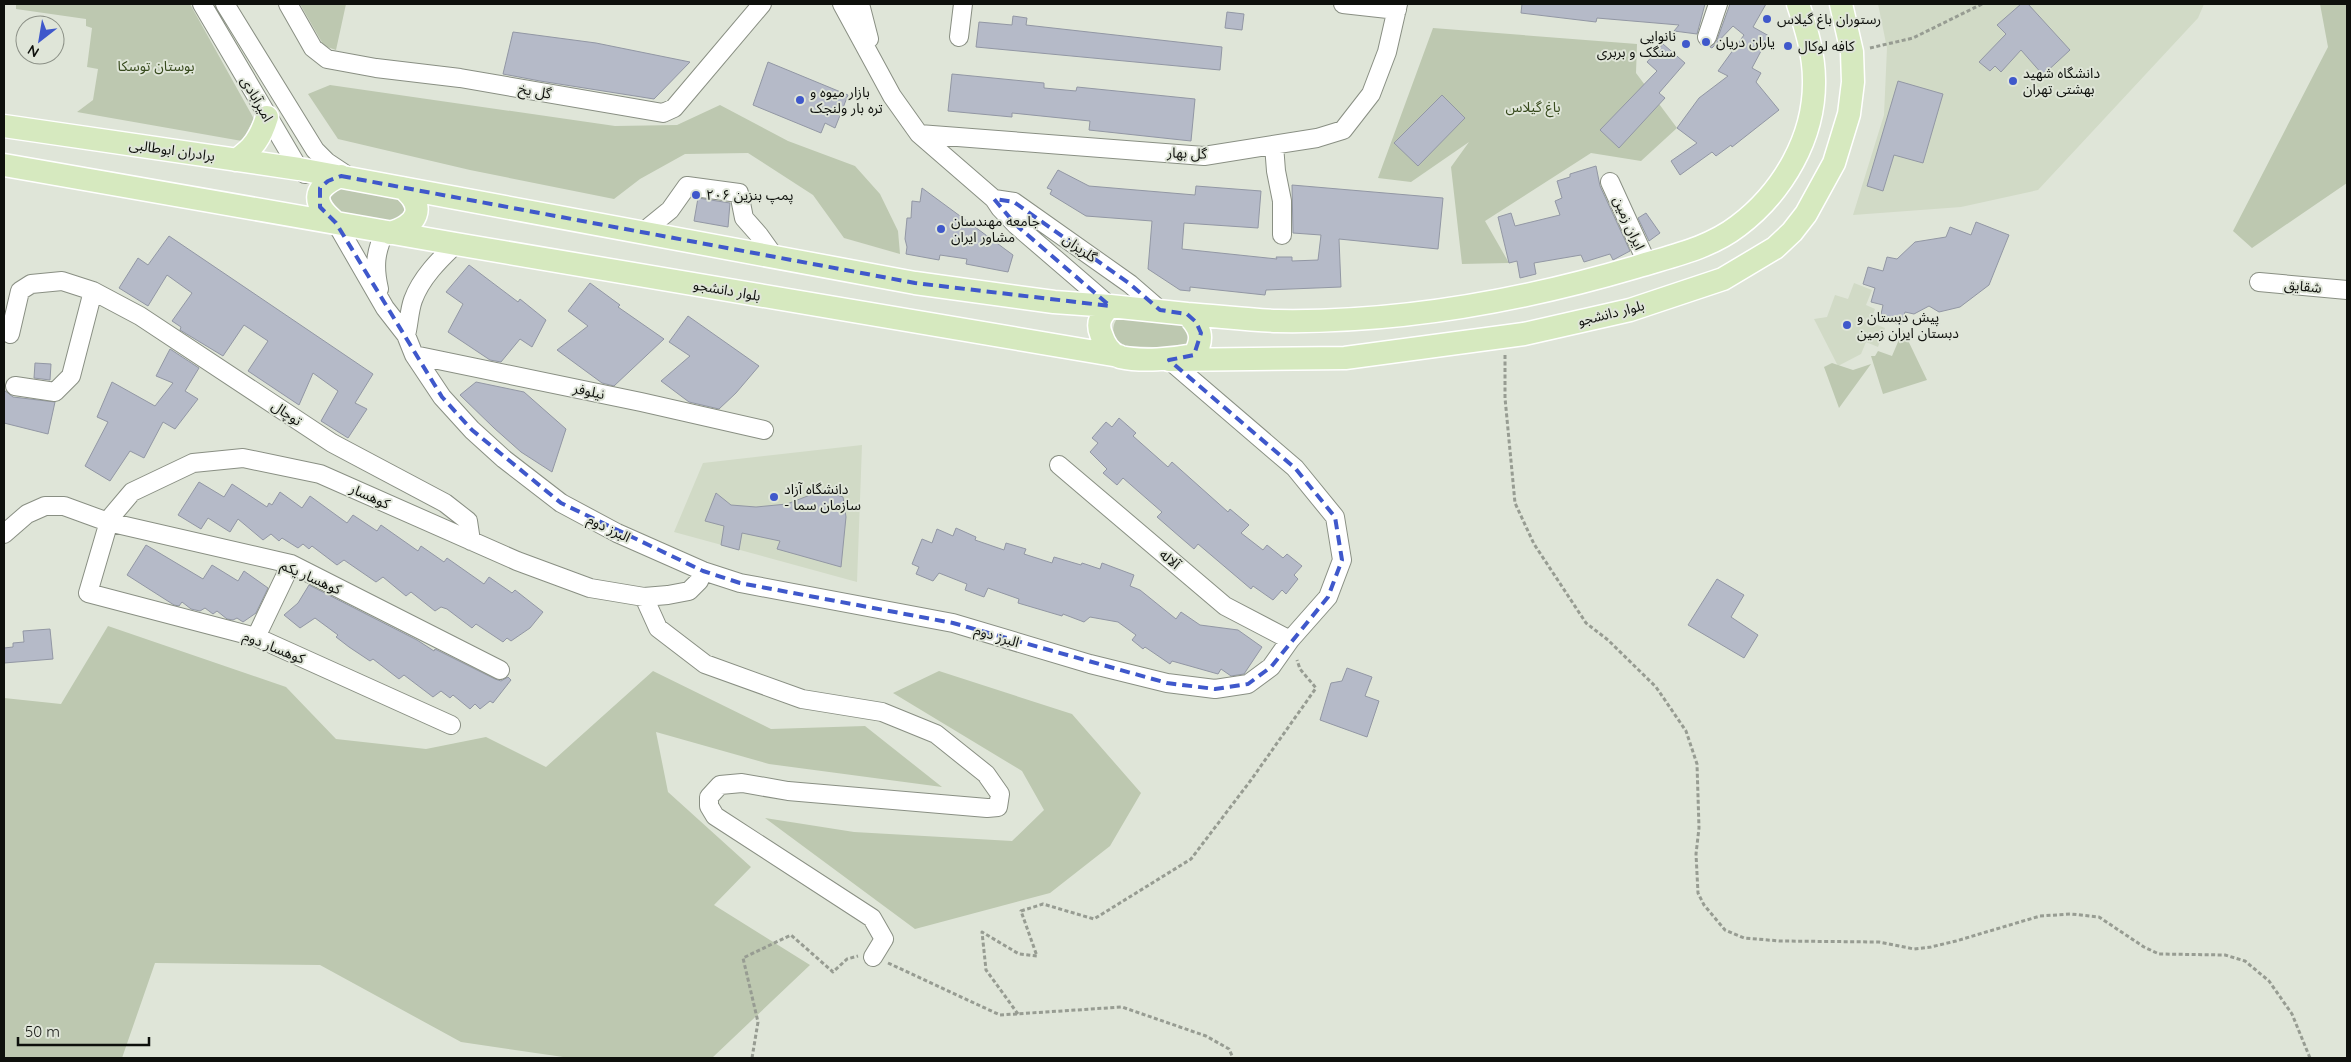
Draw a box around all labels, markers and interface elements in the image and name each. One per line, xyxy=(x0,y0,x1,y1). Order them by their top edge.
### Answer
place label: رستوران باغ گیلاس xyxy=(1777,10,1881,30)
marker: رستوران باغ گیلاس xyxy=(1761,13,1773,25)
north arrow xyxy=(15,15,65,65)
place label: نانوایی سنگک و بربری xyxy=(1597,27,1676,61)
place label: یاران دریان xyxy=(1716,33,1775,51)
marker: یاران دریان xyxy=(1700,36,1712,48)
place label: کافه لوکال xyxy=(1798,37,1855,55)
marker: نانوایی سنگک و بربری xyxy=(1680,38,1692,50)
marker: کافه لوکال xyxy=(1782,40,1794,52)
text: N xyxy=(24,41,42,62)
park label: بوستان توسکا xyxy=(117,57,195,75)
place label: دانشگاه شهید بهشتی تهران xyxy=(2023,64,2100,98)
street label: امیرآبادی xyxy=(237,73,277,125)
marker: دانشگاه شهید بهشتی تهران xyxy=(2007,75,2019,87)
street label: گل یخ xyxy=(517,79,553,105)
place label: بازار میوه و تره بار ولنجک xyxy=(810,83,883,117)
marker: بازار میوه و تره بار ولنجک xyxy=(794,94,806,106)
park label: باغ گیلاس xyxy=(1505,98,1561,118)
street label: برادران ابوطالبی xyxy=(128,135,216,165)
street label: گل بهار xyxy=(1166,143,1208,163)
place label: پمپ بنزین ۲۰۶ xyxy=(706,186,793,205)
marker: پمپ بنزین ۲۰۶ xyxy=(690,189,702,201)
street label: ایران زمین xyxy=(1609,193,1649,253)
place label: جامعه مهندسان مشاور ایران xyxy=(951,212,1040,246)
marker: جامعه مهندسان مشاور ایران xyxy=(935,223,947,235)
street label: گلریزان xyxy=(1060,230,1101,266)
street label: بلوار دانشجو xyxy=(692,275,762,305)
street label: شقایق xyxy=(2283,275,2323,298)
street label: بلوار دانشجو xyxy=(1576,296,1646,330)
place label: پیش دبستان و دبستان ایران زمین xyxy=(1857,308,1959,342)
marker: پیش دبستان و دبستان ایران زمین xyxy=(1841,319,1853,331)
street label: نیلوفر xyxy=(571,379,607,403)
street label: توچال xyxy=(268,396,306,431)
street label: کوهسار xyxy=(346,479,393,513)
place label: دانشگاه آزاد - سازمان سما xyxy=(784,480,861,514)
marker: دانشگاه آزاد - سازمان سما xyxy=(768,491,780,503)
street label: البرز دوم xyxy=(584,510,634,548)
street label: آلاله xyxy=(1156,545,1185,574)
street label: کوهسار یکم xyxy=(277,556,344,600)
street label: البرز دوم xyxy=(972,621,1022,653)
street label: کوهسار دوم xyxy=(240,626,308,669)
scale bar xyxy=(18,1014,149,1046)
text: 50 m xyxy=(25,1022,60,1041)

